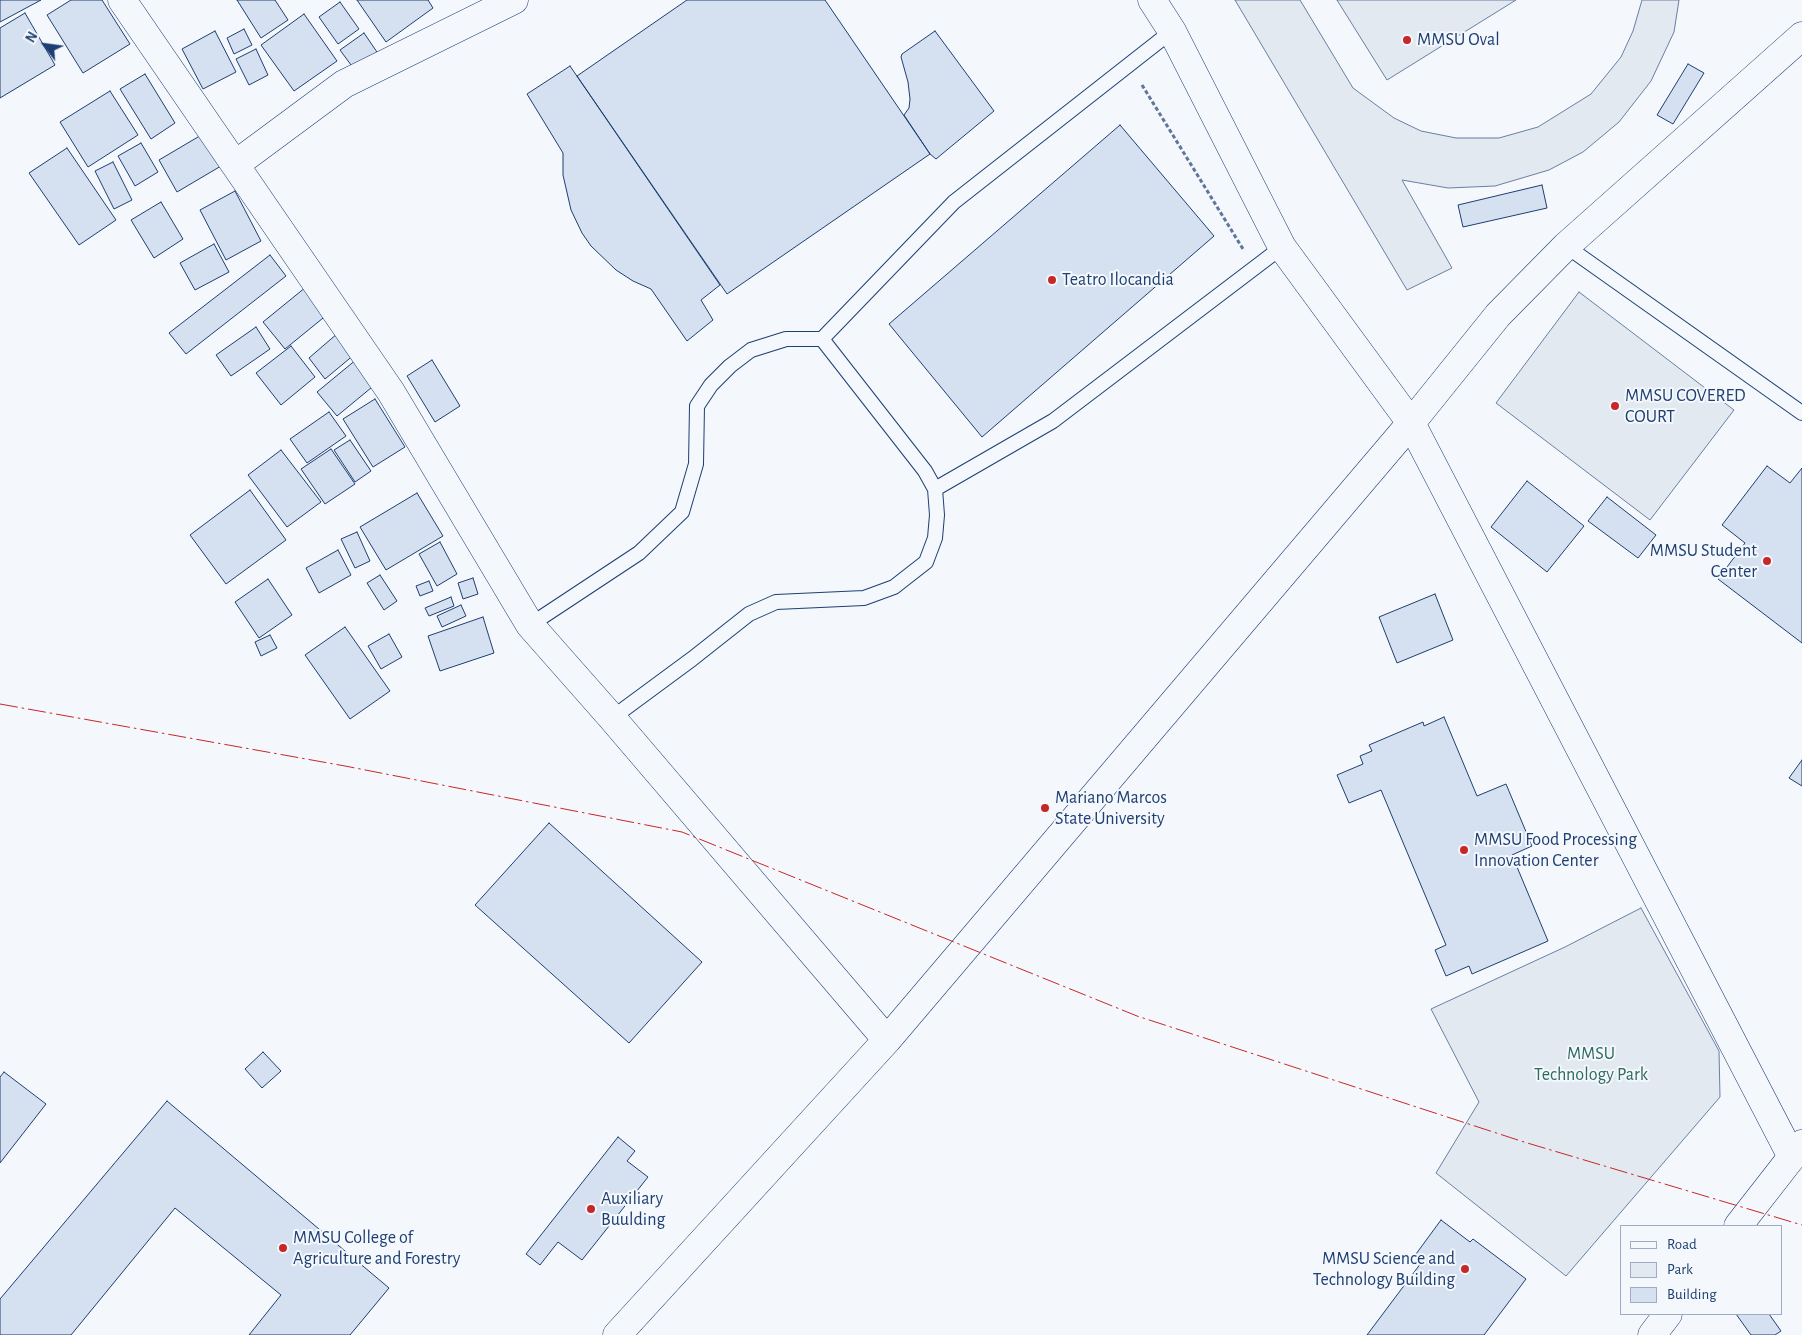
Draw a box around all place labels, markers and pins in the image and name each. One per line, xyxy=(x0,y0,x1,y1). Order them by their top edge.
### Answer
place label: MMSU Oval xyxy=(1417,29,1500,51)
marker: MMSU Oval xyxy=(1401,34,1413,46)
place label: Teatro Ilocandia xyxy=(1062,269,1174,291)
marker: Teatro Ilocandia xyxy=(1046,274,1058,286)
place label: MMSU COVERED COURT xyxy=(1625,385,1746,428)
marker: MMSU COVERED COURT xyxy=(1609,400,1621,412)
place label: MMSU Student Center xyxy=(1650,540,1757,582)
marker: MMSU Student Center xyxy=(1761,555,1773,567)
place label: Mariano Marcos State University xyxy=(1055,787,1167,830)
marker: Mariano Marcos State University xyxy=(1039,802,1051,814)
place label: MMSU Food Processing Innovation Center xyxy=(1474,829,1637,872)
marker: MMSU Food Processing Innovation Center xyxy=(1458,844,1470,856)
place label: Auxiliary Buulding xyxy=(601,1188,665,1230)
marker: Auxiliary Buulding xyxy=(585,1203,597,1215)
place label: MMSU College of Agriculture and Forestry xyxy=(293,1227,460,1270)
marker: MMSU College of Agriculture and Forestry xyxy=(277,1242,289,1254)
place label: MMSU Science and Technology Building xyxy=(1313,1248,1455,1290)
marker: MMSU Science and Technology Building xyxy=(1459,1263,1471,1275)

